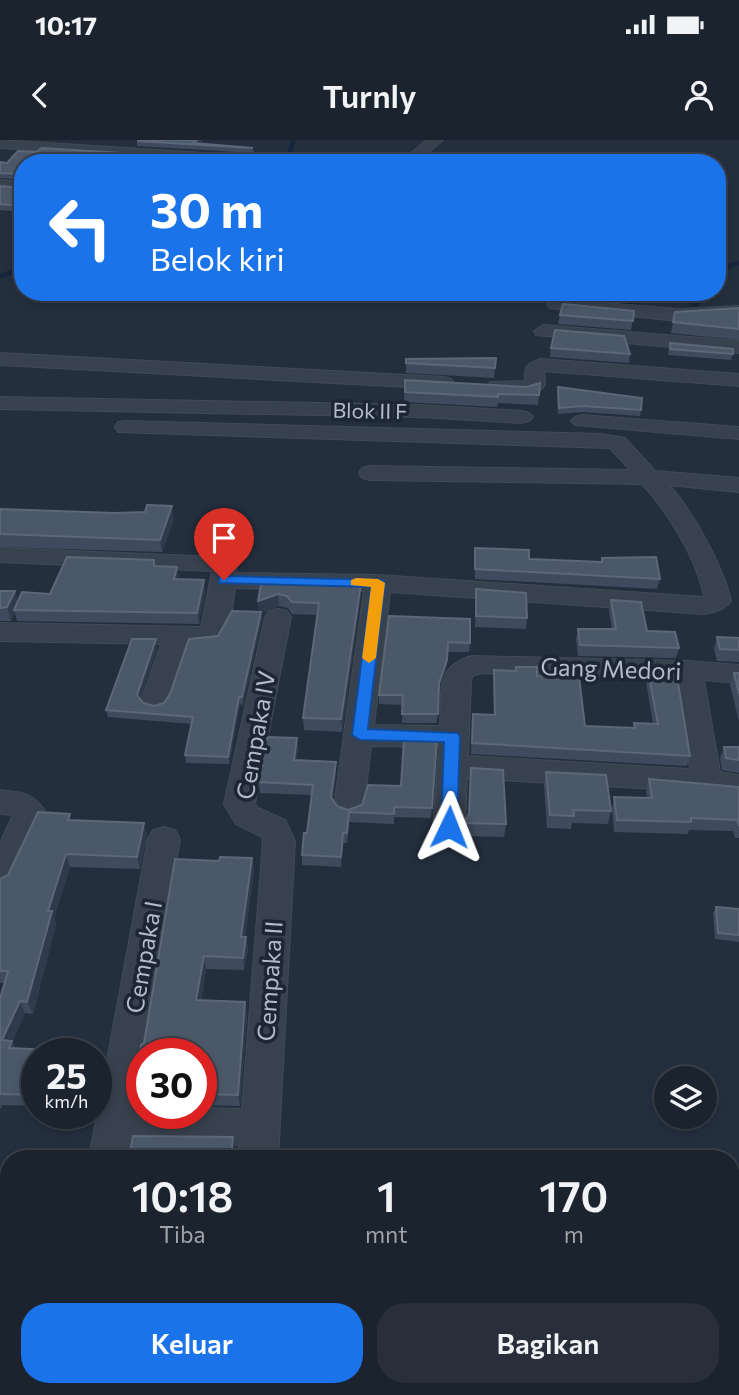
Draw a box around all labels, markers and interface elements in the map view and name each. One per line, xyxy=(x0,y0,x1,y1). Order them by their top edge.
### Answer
text: 10:17 xyxy=(35,9,97,40)
text: Turnly xyxy=(323,75,416,115)
icon: back xyxy=(21,76,59,114)
icon: person xyxy=(680,76,718,114)
text: 30 m xyxy=(150,178,263,238)
icon: left xyxy=(35,182,126,273)
text: Belok kiri xyxy=(150,238,285,278)
street label: Blok II F xyxy=(332,397,408,423)
pin xyxy=(194,508,254,580)
icon: arrive xyxy=(205,519,243,557)
street label: Gang Medori xyxy=(540,651,682,685)
street label: Cempaka IV xyxy=(229,668,281,802)
position arrow xyxy=(412,790,486,864)
street label: Cempaka I xyxy=(119,899,167,1015)
street label: Cempaka II xyxy=(250,920,288,1042)
speed limit sign: 30 xyxy=(126,1038,217,1129)
text: 25 xyxy=(46,1053,87,1096)
map controls xyxy=(654,1066,717,1129)
button: layers xyxy=(654,1066,717,1129)
text: km/h xyxy=(45,1090,88,1112)
text: 10:18 xyxy=(132,1169,233,1221)
text: 1 xyxy=(377,1169,396,1221)
text: 170 xyxy=(539,1169,608,1221)
text: Tiba xyxy=(159,1220,206,1248)
text: mnt xyxy=(365,1220,408,1248)
text: m xyxy=(564,1220,584,1248)
button: Keluar xyxy=(21,1303,363,1383)
button: Bagikan xyxy=(377,1303,719,1383)

